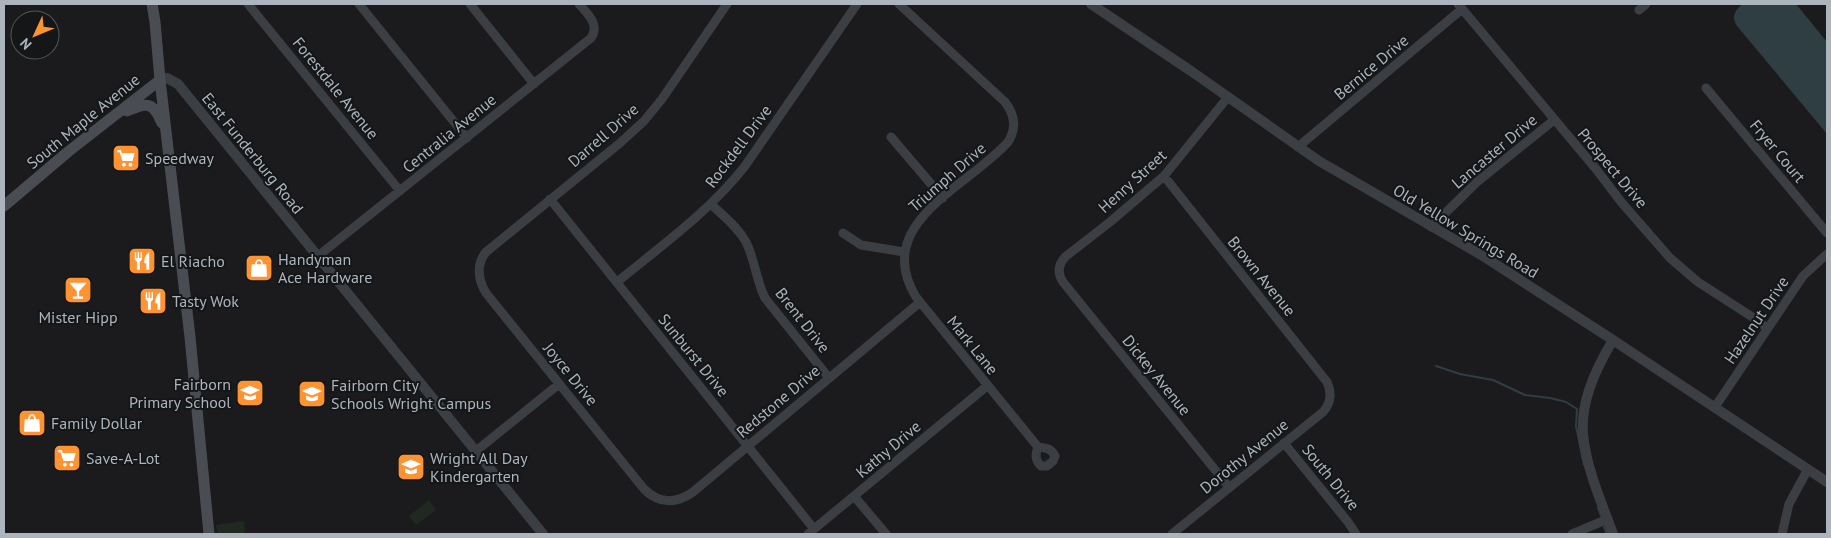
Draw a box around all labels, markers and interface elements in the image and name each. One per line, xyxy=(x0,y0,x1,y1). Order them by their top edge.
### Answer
north arrow xyxy=(10,10,60,60)
street label: Bernice Drive xyxy=(1330,30,1412,104)
street label: Forestdale Avenue xyxy=(289,33,383,143)
text: N xyxy=(16,34,35,54)
street label: South Maple Avenue xyxy=(22,69,144,173)
street label: East Funderburg Road xyxy=(198,88,308,218)
street label: Centralia Avenue xyxy=(398,89,500,177)
street label: Darrell Drive xyxy=(564,99,642,171)
street label: Rockdell Drive xyxy=(700,101,776,191)
street label: Lancaster Drive xyxy=(1447,109,1541,193)
street label: Fryer Court xyxy=(1746,115,1810,187)
street label: Prospect Drive xyxy=(1574,124,1652,212)
street label: Triumph Drive xyxy=(904,138,990,216)
supermarket icon: Speedway xyxy=(111,143,141,173)
street label: Henry Street xyxy=(1094,145,1171,217)
place label: Speedway xyxy=(145,148,215,168)
street label: Old Yellow Springs Road xyxy=(1390,180,1542,282)
street label: Brown Avenue xyxy=(1224,232,1300,320)
restaurant icon: El Riacho xyxy=(127,246,157,276)
place label: Handyman Ace Hardware xyxy=(278,249,372,287)
place label: El Riacho xyxy=(161,251,225,271)
shop icon: Handyman Ace Hardware xyxy=(244,253,274,283)
street label: Hazelnut Drive xyxy=(1719,272,1793,368)
bar icon: Mister Hipp xyxy=(63,275,93,305)
street label: Brent Drive xyxy=(771,283,835,357)
restaurant icon: Tasty Wok xyxy=(138,286,168,316)
place label: Tasty Wok xyxy=(172,291,239,311)
place label: Mister Hipp xyxy=(38,307,118,327)
street label: Sunburst Drive xyxy=(654,310,734,400)
street label: Mark Lane xyxy=(943,311,1003,379)
street label: Dickey Avenue xyxy=(1118,331,1196,419)
street label: Joyce Drive xyxy=(539,338,603,410)
street label: Redstone Drive xyxy=(732,360,824,442)
place label: Fairborn Primary School xyxy=(129,374,231,412)
place label: Fairborn City Schools Wright Campus xyxy=(331,375,491,413)
school or university icon: Fairborn Primary School xyxy=(235,378,265,408)
school or university icon: Fairborn City Schools Wright Campus xyxy=(297,379,327,409)
shop icon: Family Dollar xyxy=(17,408,47,438)
place label: Family Dollar xyxy=(51,413,143,433)
street label: Dorothy Avenue xyxy=(1196,414,1292,498)
street label: Kathy Drive xyxy=(852,416,924,482)
street label: South Drive xyxy=(1298,440,1364,514)
supermarket icon: Save-A-Lot xyxy=(52,443,82,473)
place label: Save-A-Lot xyxy=(86,448,160,468)
place label: Wright All Day Kindergarten xyxy=(430,448,528,486)
school or university icon: Wright All Day Kindergarten xyxy=(396,452,426,482)

